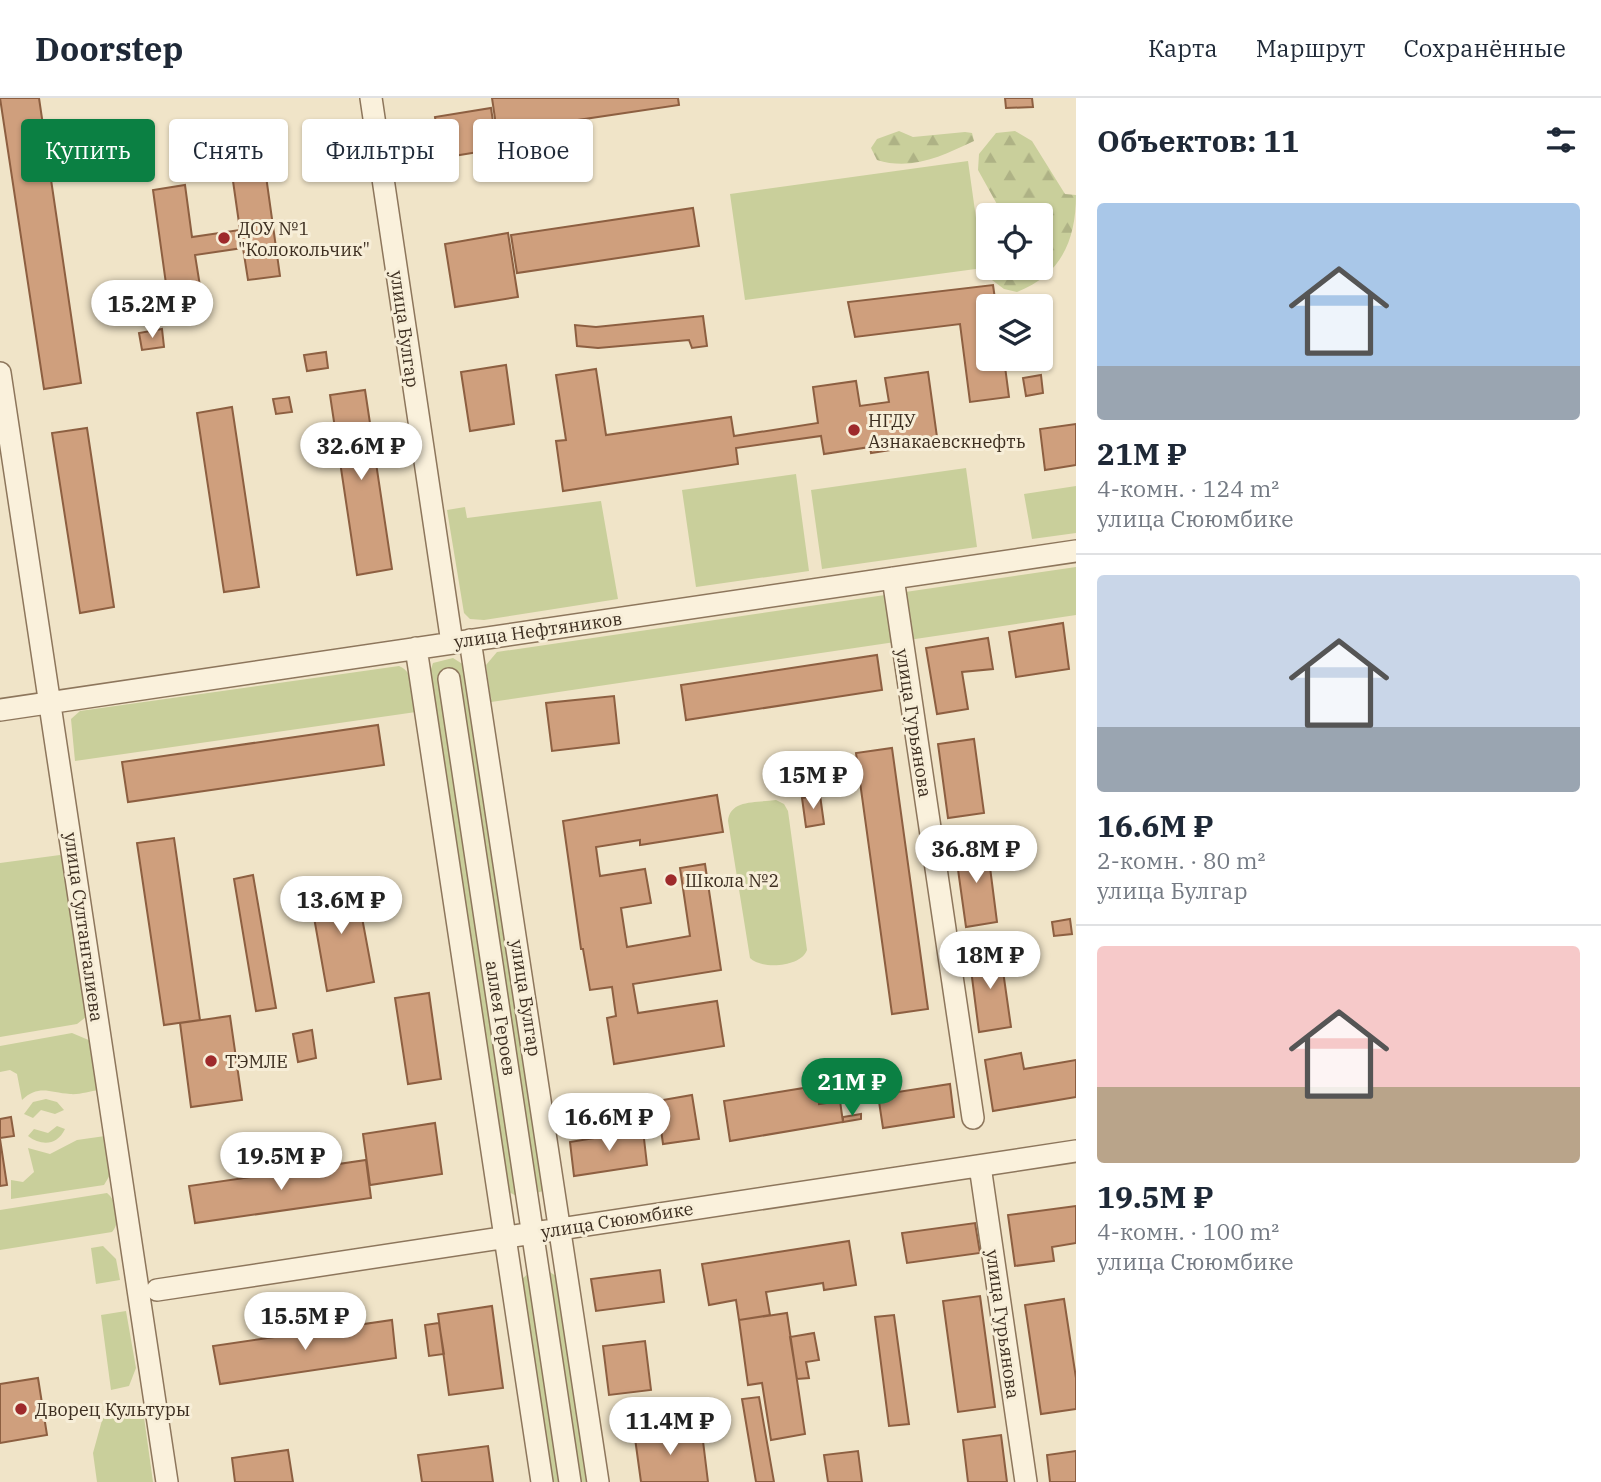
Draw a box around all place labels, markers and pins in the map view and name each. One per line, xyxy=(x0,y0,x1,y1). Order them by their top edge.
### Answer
place label: ДОУ №1 "Колокольчик" xyxy=(238,217,370,261)
marker: ДОУ №1 "Колокольчик" xyxy=(216,230,232,246)
pin: 15.2M ₽ xyxy=(87,280,217,340)
place label: НГДУ Азнакаевскнефть xyxy=(868,409,1026,453)
pin: 32.6M ₽ xyxy=(296,422,426,482)
marker: НГДУ Азнакаевскнефть xyxy=(846,422,862,438)
pin: 15M ₽ xyxy=(764,752,862,811)
pin: 36.8M ₽ xyxy=(911,826,1041,885)
place label: Школа №2 xyxy=(685,869,779,892)
marker: Школа №2 xyxy=(663,872,679,888)
pin: 13.6M ₽ xyxy=(276,876,406,936)
pin: 18M ₽ xyxy=(941,932,1039,991)
place label: ТЭМЛЕ xyxy=(225,1050,288,1073)
marker: ТЭМЛЕ xyxy=(203,1053,219,1069)
pin: 21M ₽ xyxy=(803,1058,901,1118)
pin: 16.6M ₽ xyxy=(544,1094,674,1153)
pin: 19.5M ₽ xyxy=(216,1132,346,1192)
pin: 15.5M ₽ xyxy=(240,1292,370,1352)
place label: Дворец Культуры xyxy=(35,1398,190,1421)
pin: 11.4M ₽ xyxy=(605,1398,735,1457)
marker: Дворец Культуры xyxy=(13,1401,29,1417)

